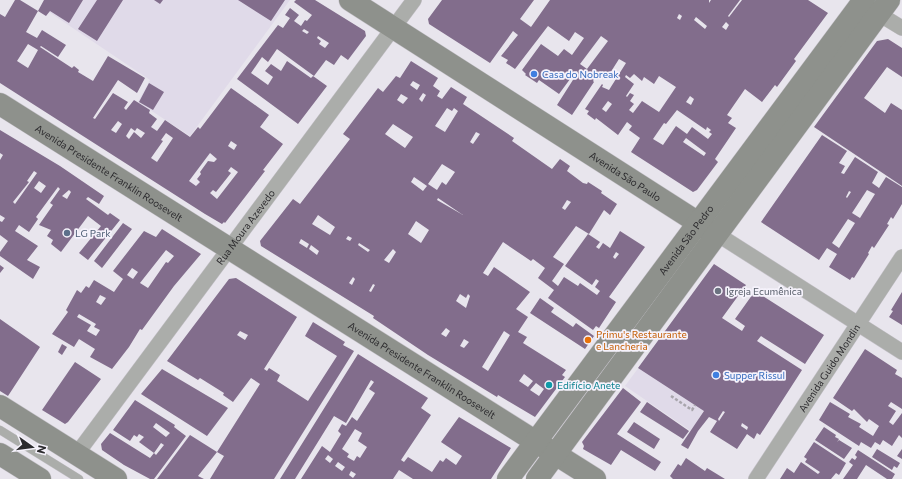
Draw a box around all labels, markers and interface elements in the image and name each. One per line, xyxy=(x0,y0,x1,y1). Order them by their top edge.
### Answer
place label: Casa do Nobreak xyxy=(542,68,619,80)
marker: Casa do Nobreak xyxy=(529,69,539,79)
street label: Avenida Presidente Franklin Roosevelt xyxy=(33,122,185,224)
street label: Avenida São Paulo xyxy=(587,149,663,204)
street label: Rua Moura Azevedo xyxy=(214,187,277,267)
street label: Avenida São Pedro xyxy=(656,203,716,277)
place label: LG Park xyxy=(75,227,111,239)
marker: LG Park xyxy=(62,228,72,238)
place label: Igreja Ecumênica xyxy=(726,285,802,297)
marker: Igreja Ecumênica xyxy=(713,286,723,296)
street label: Avenida Presidente Franklin Roosevelt xyxy=(346,319,498,421)
street label: Avenida Guido Mondin xyxy=(796,322,862,414)
place label: Primu's Restaurante e Lancheria xyxy=(596,328,687,352)
marker: Primu's Restaurante e Lancheria xyxy=(583,335,593,345)
place label: Supper Rissul xyxy=(724,369,785,381)
marker: Supper Rissul xyxy=(711,370,721,380)
place label: Edifício Anete xyxy=(557,379,620,391)
marker: Edifício Anete xyxy=(544,380,554,390)
north arrow xyxy=(12,427,52,467)
text: N xyxy=(35,444,49,455)

